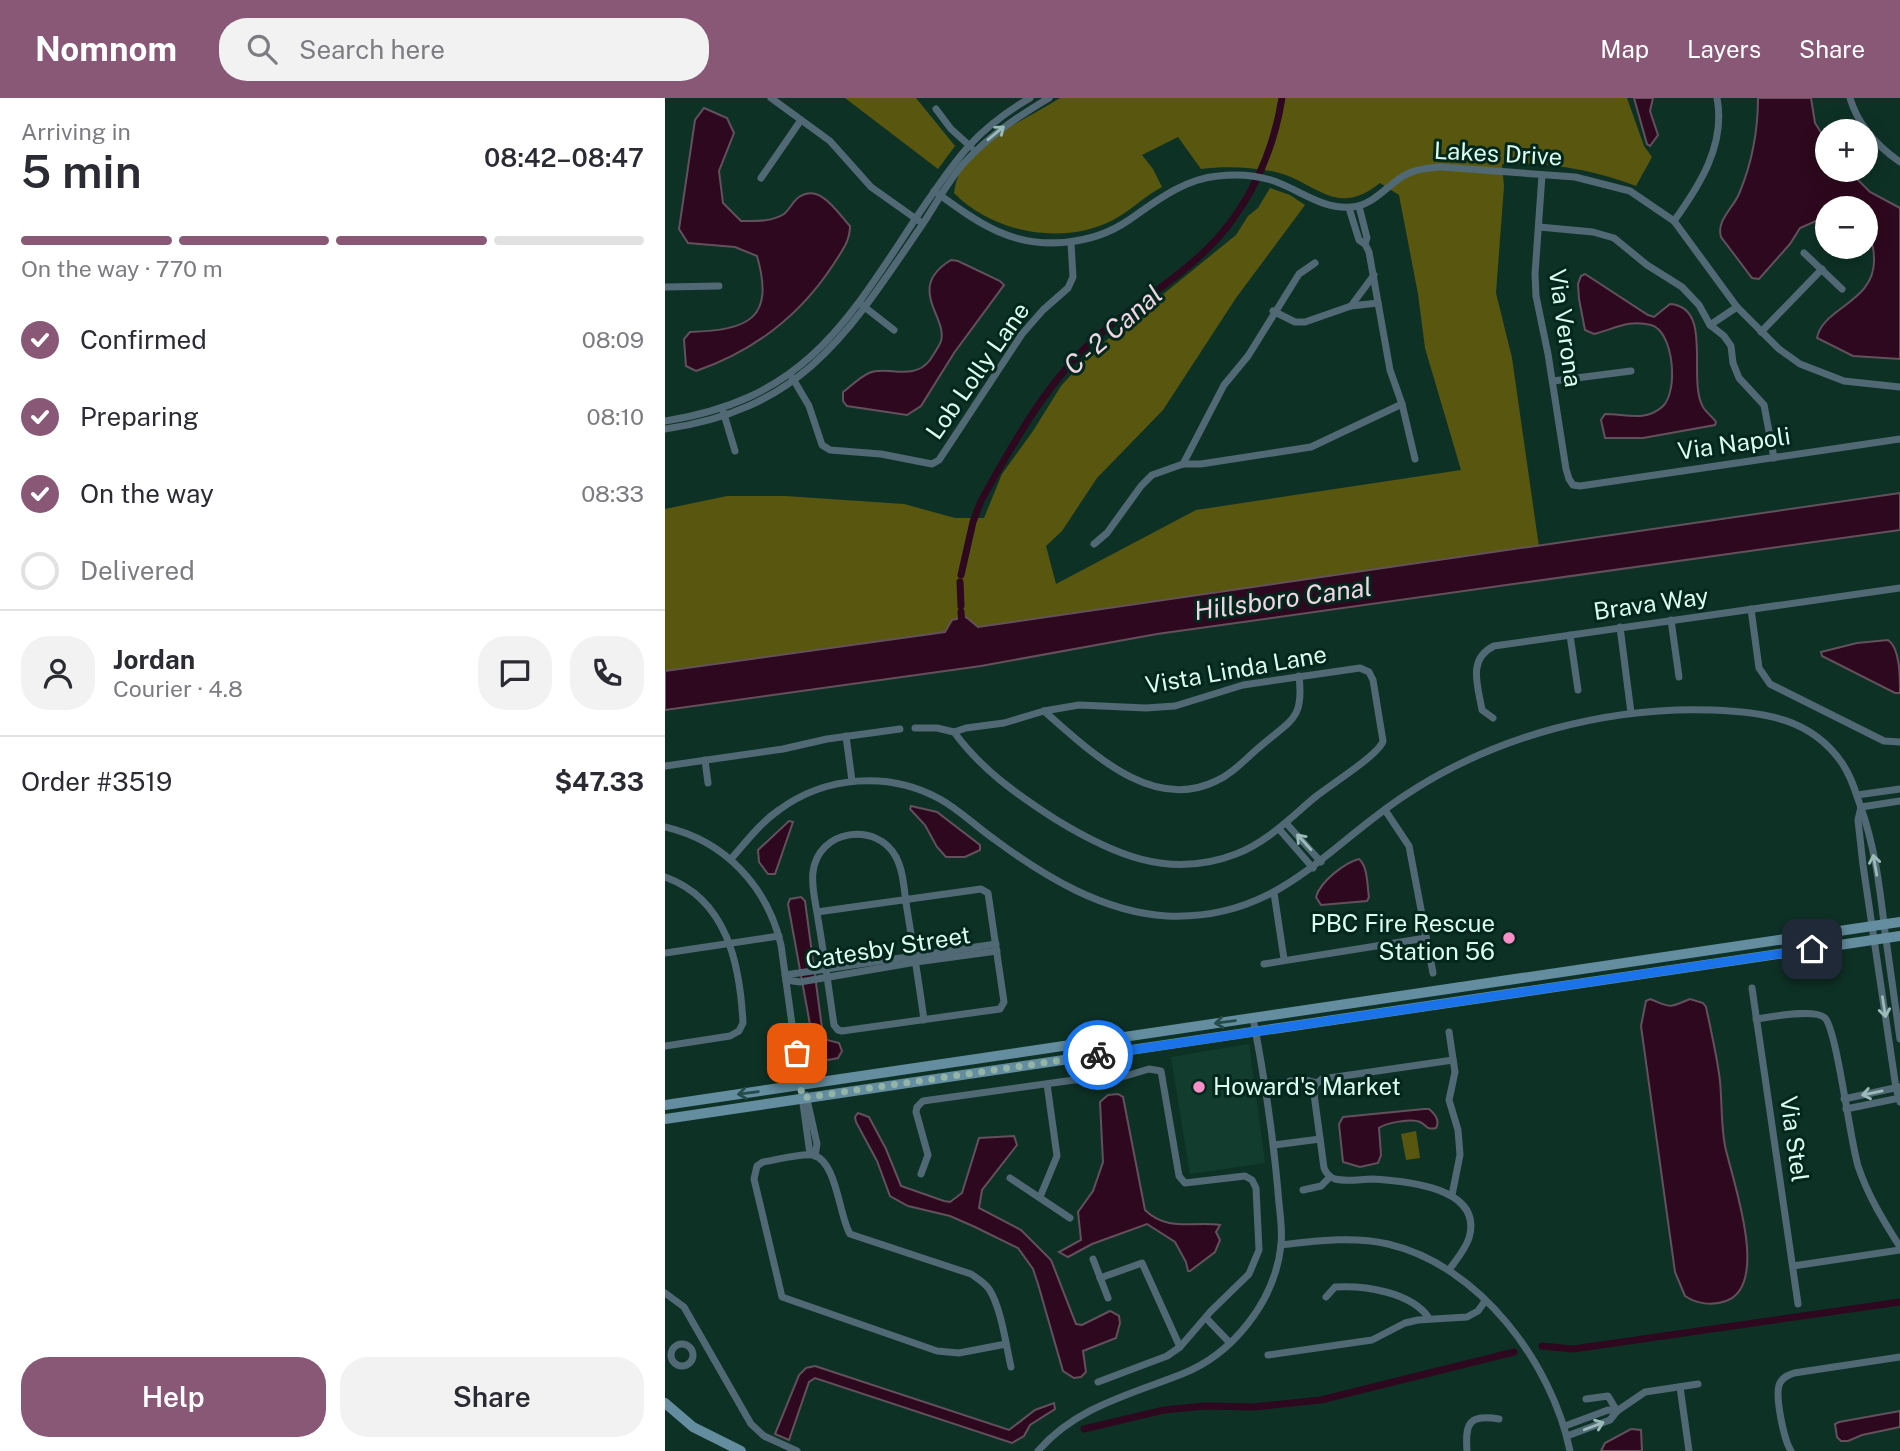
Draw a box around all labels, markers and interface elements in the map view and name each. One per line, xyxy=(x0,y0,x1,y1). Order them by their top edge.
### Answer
search box xyxy=(219,18,709,81)
text: Nomnom xyxy=(35,30,177,68)
icon: search xyxy=(243,30,281,68)
text: Search here xyxy=(299,34,445,65)
text: Map xyxy=(1600,35,1649,63)
text: Layers xyxy=(1687,35,1761,63)
text: Share xyxy=(1799,35,1865,63)
text: Arriving in xyxy=(21,118,131,145)
map controls xyxy=(1815,119,1878,259)
button: + xyxy=(1815,119,1878,182)
one-way arrow xyxy=(986,125,1004,141)
street label: Lakes Drive xyxy=(1433,136,1563,170)
text: 08:42–08:47 xyxy=(484,142,644,173)
text: 5 min xyxy=(21,144,142,198)
button: − xyxy=(1815,196,1878,259)
text: On the way · 770 m xyxy=(21,255,223,282)
street label: Via Verona xyxy=(1544,267,1588,389)
water label: C - 2 Canal xyxy=(1057,278,1168,381)
street label: Lob Lolly Lane xyxy=(920,297,1035,444)
icon: check xyxy=(21,321,59,359)
text: Confirmed xyxy=(80,324,207,355)
text: 08:09 xyxy=(582,326,644,353)
icon: check xyxy=(21,398,59,436)
text: Preparing xyxy=(80,401,199,432)
text: 08:10 xyxy=(587,403,644,430)
street label: Via Napoli xyxy=(1676,421,1792,465)
icon: check xyxy=(21,475,59,513)
text: On the way xyxy=(80,478,214,509)
text: 08:33 xyxy=(581,480,644,507)
text: Delivered xyxy=(80,555,195,586)
water label: Hillsboro Canal xyxy=(1192,571,1374,626)
street label: Brava Way xyxy=(1592,581,1710,625)
button: person xyxy=(21,636,95,710)
button: chat xyxy=(478,636,552,710)
button: phone xyxy=(570,636,644,710)
street label: Vista Linda Lane xyxy=(1143,639,1329,699)
text: Jordan xyxy=(113,644,195,675)
text: Courier · 4.8 xyxy=(113,675,243,702)
text: Order #3519 xyxy=(21,766,172,797)
text: $47.33 xyxy=(554,766,644,797)
one-way arrow xyxy=(1296,834,1312,852)
one-way arrow xyxy=(1868,854,1882,877)
place label: PBC Fire Rescue Station 56 xyxy=(1311,909,1495,965)
pin xyxy=(1782,919,1842,979)
street label: Catesby Street xyxy=(803,920,972,974)
marker: PBC Fire Rescue Station 56 xyxy=(1501,930,1517,946)
icon: home xyxy=(1793,930,1831,968)
one-way arrow xyxy=(1878,995,1891,1018)
one-way arrow xyxy=(1215,1016,1237,1029)
courier xyxy=(1063,1020,1133,1090)
pin xyxy=(767,1023,827,1083)
icon: bag xyxy=(778,1034,816,1072)
icon: bike xyxy=(1079,1036,1117,1074)
place label: Howard's Market xyxy=(1213,1072,1401,1100)
marker: Howard's Market xyxy=(1191,1079,1207,1095)
one-way arrow xyxy=(1861,1086,1884,1100)
one-way arrow xyxy=(737,1087,760,1100)
street label: Via Stel xyxy=(1775,1094,1815,1184)
button: Help xyxy=(21,1357,326,1437)
button: Share xyxy=(340,1357,644,1437)
one-way arrow xyxy=(1582,1418,1604,1431)

